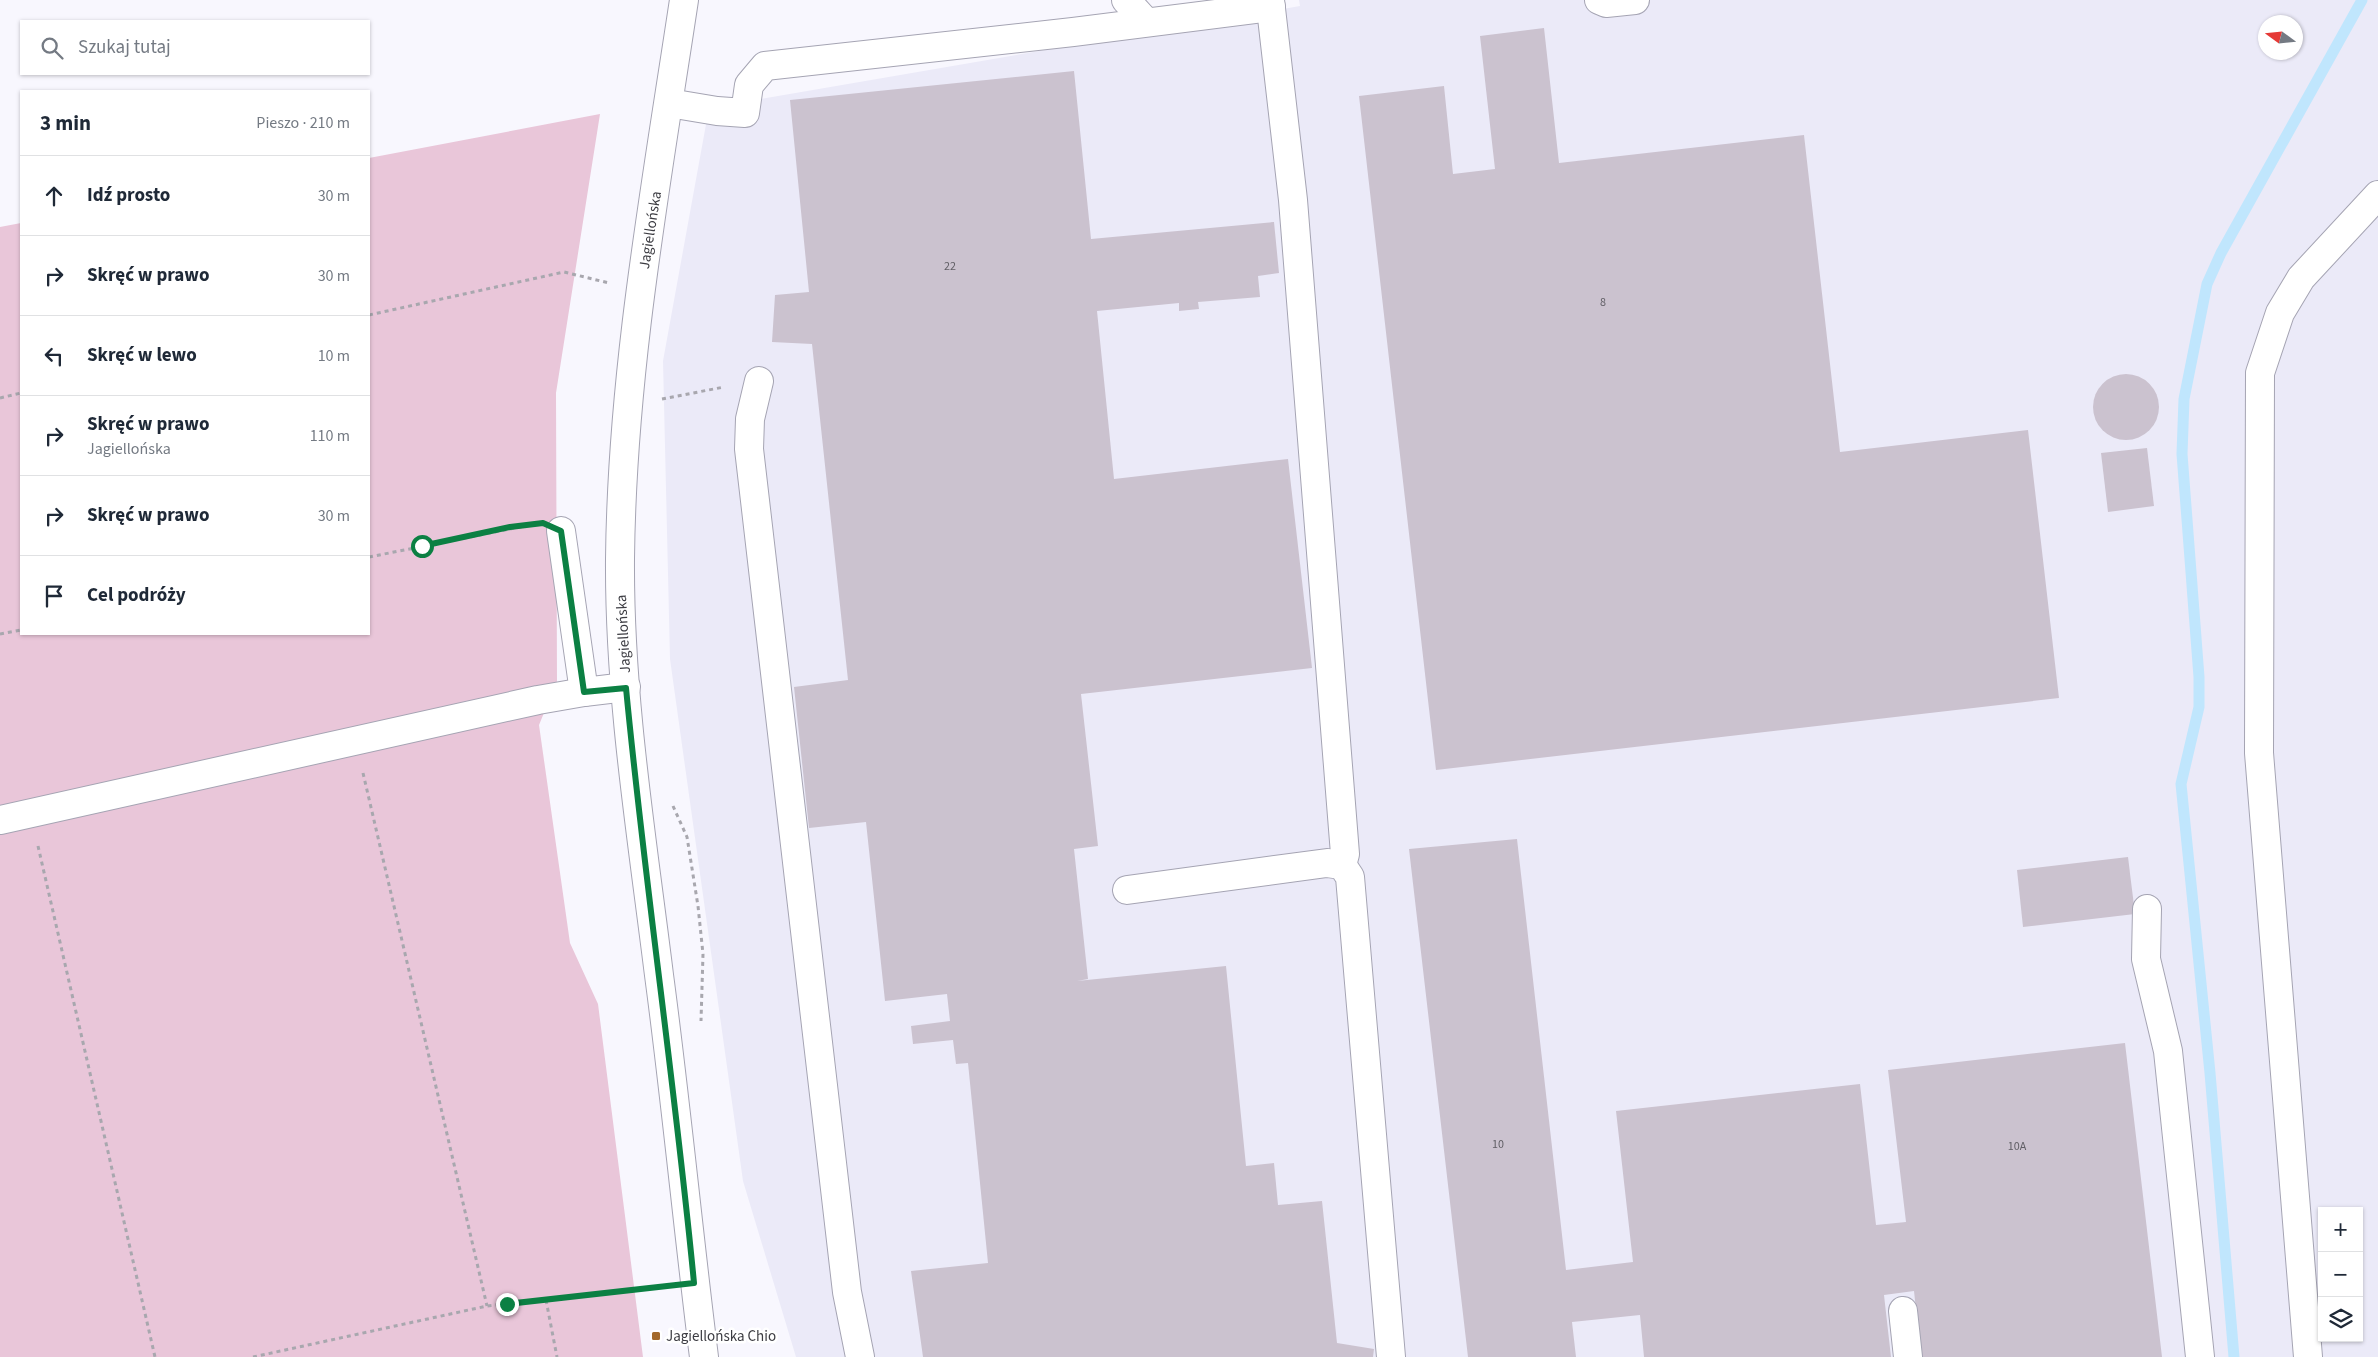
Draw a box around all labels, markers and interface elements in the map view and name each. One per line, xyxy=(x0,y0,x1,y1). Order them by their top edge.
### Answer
north arrow xyxy=(2258,15,2303,60)
search box xyxy=(20,20,370,75)
icon: search xyxy=(38,34,66,62)
text: Szukaj tutaj xyxy=(78,34,171,61)
text: 3 min xyxy=(40,108,91,138)
text: Pieszo · 210 m xyxy=(256,112,350,134)
icon: ahead xyxy=(40,182,68,210)
text: Idź prosto xyxy=(87,182,170,209)
text: 30 m xyxy=(318,185,350,207)
street label: Jagiellońska xyxy=(634,190,667,271)
house number: 22 xyxy=(944,258,956,275)
icon: right xyxy=(40,262,68,290)
text: Skręć w prawo xyxy=(87,262,209,289)
text: 30 m xyxy=(318,265,350,287)
house number: 8 xyxy=(1600,294,1606,311)
icon: left xyxy=(40,342,68,370)
text: Skręć w lewo xyxy=(87,342,197,369)
text: 10 m xyxy=(318,345,350,367)
text: Skręć w prawo xyxy=(87,411,209,438)
icon: right xyxy=(40,422,68,450)
text: 110 m xyxy=(310,425,350,447)
text: Jagiellońska xyxy=(87,438,171,460)
icon: right xyxy=(40,502,68,530)
text: Skręć w prawo xyxy=(87,502,209,529)
text: 30 m xyxy=(318,505,350,527)
route start xyxy=(411,535,434,558)
icon: arrive xyxy=(40,582,68,610)
text: Cel podróży xyxy=(87,582,186,609)
street label: Jagiellońska xyxy=(611,594,636,674)
house number: 10 xyxy=(1492,1136,1504,1153)
house number: 10A xyxy=(2008,1138,2027,1155)
map controls xyxy=(2318,1207,2363,1342)
button: + xyxy=(2318,1207,2363,1252)
button: − xyxy=(2318,1252,2363,1297)
route end xyxy=(496,1293,519,1316)
button: layers xyxy=(2318,1297,2363,1342)
place label: Jagiellońska Chio xyxy=(666,1326,776,1347)
marker: Jagiellońska Chio xyxy=(650,1330,662,1342)

